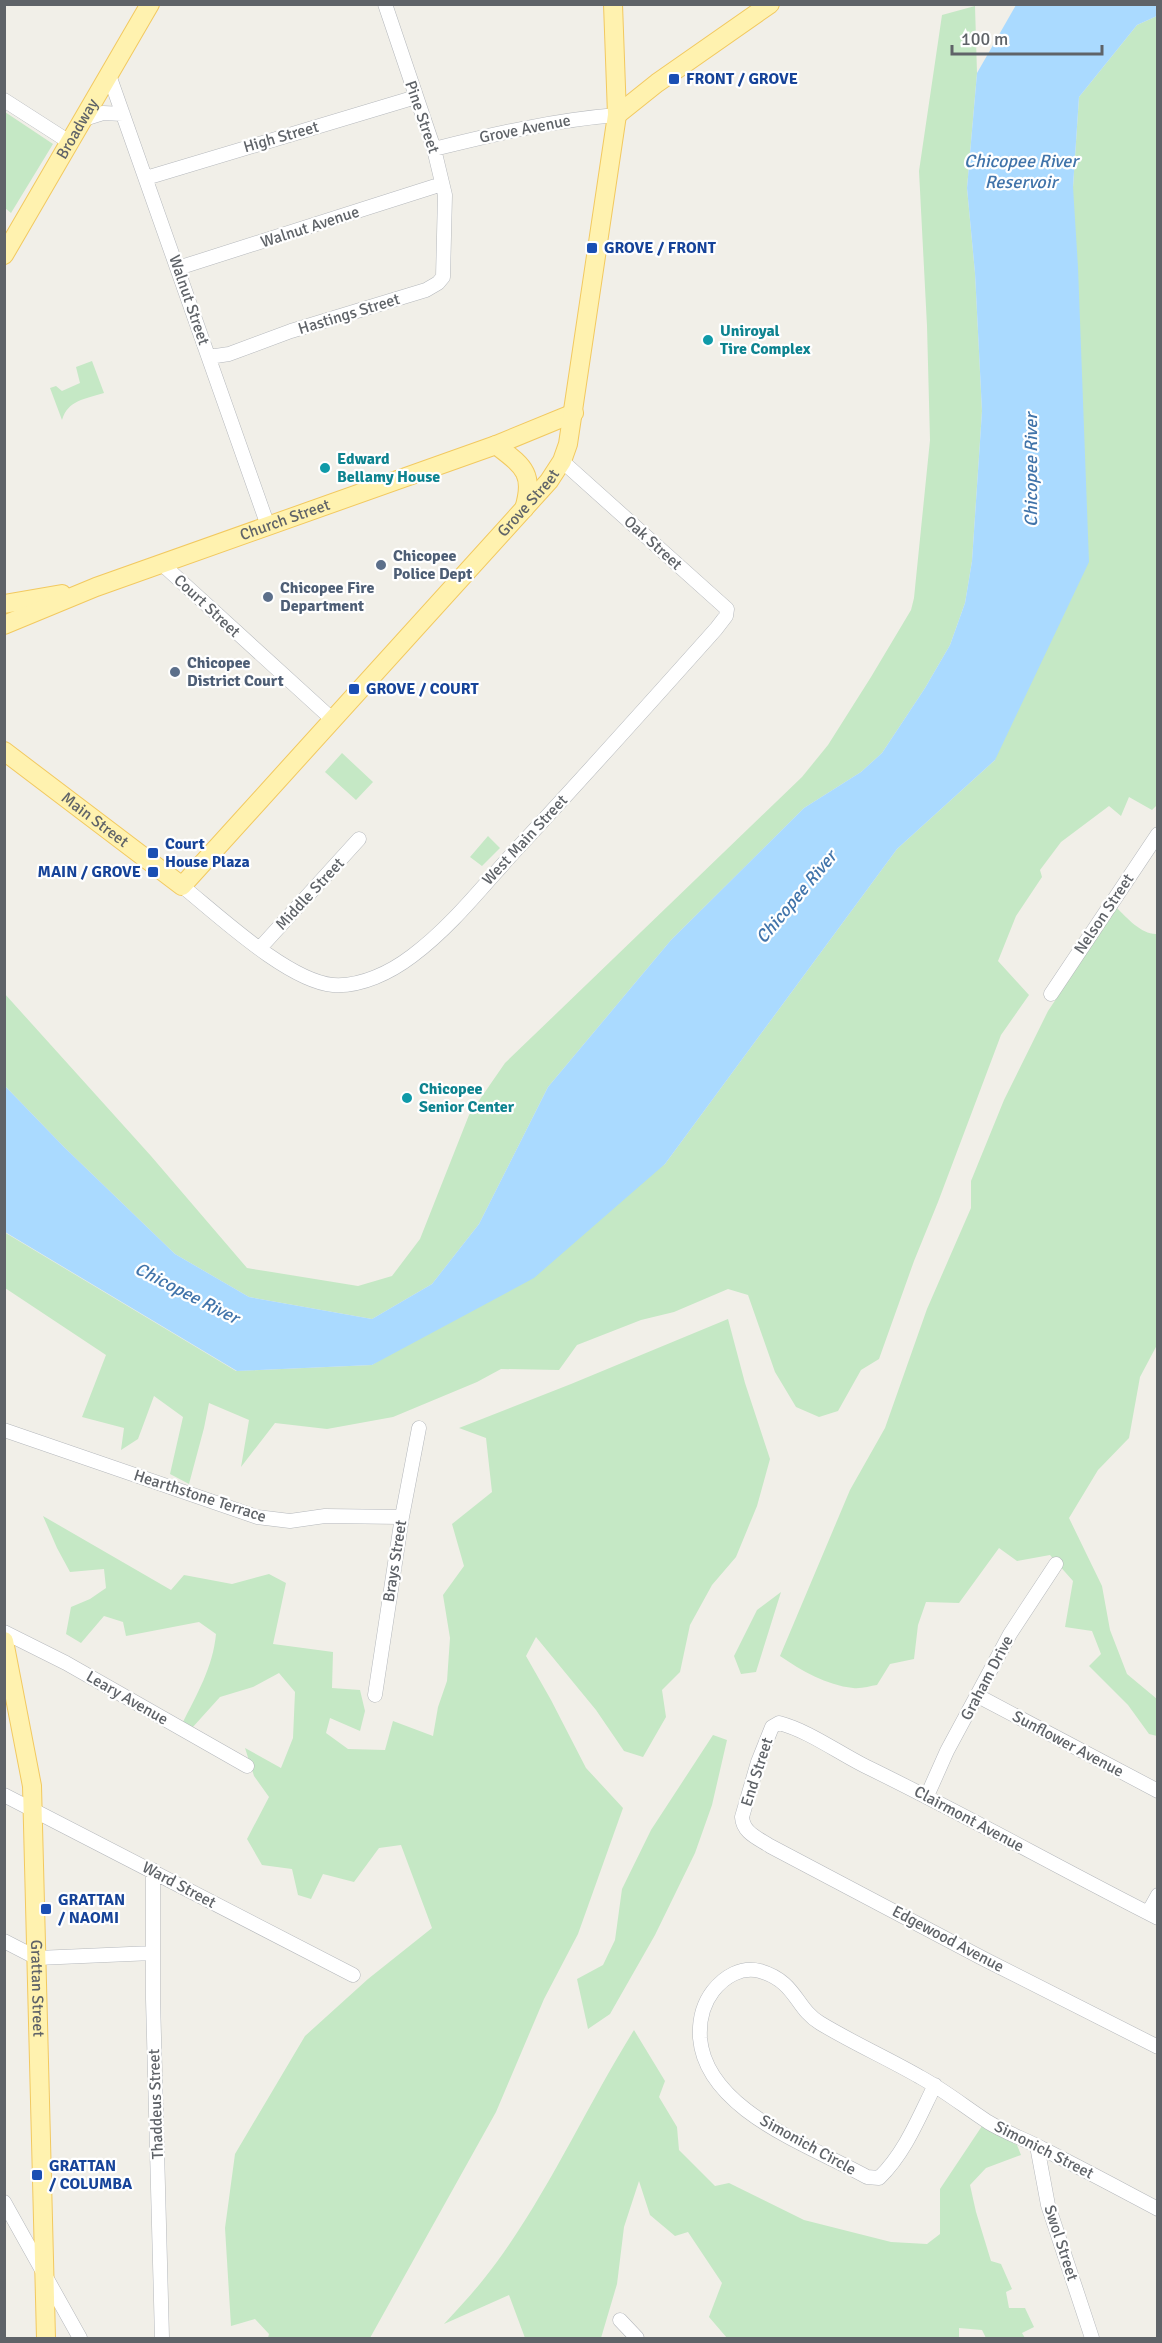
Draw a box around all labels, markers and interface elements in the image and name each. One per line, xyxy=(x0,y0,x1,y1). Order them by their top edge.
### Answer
scale bar xyxy=(952,18,1102,56)
text: 100 m xyxy=(961,28,1008,50)
place label: FRONT / GROVE xyxy=(686,69,798,89)
marker: FRONT / GROVE xyxy=(667,72,681,86)
street label: Pine Street xyxy=(400,78,444,156)
street label: Broadway xyxy=(52,94,103,163)
street label: Grove Avenue xyxy=(478,110,572,148)
street label: High Street xyxy=(241,117,321,157)
water label: Chicopee River Reservoir xyxy=(964,150,1080,193)
street label: Walnut Avenue xyxy=(258,202,362,252)
place label: GROVE / FRONT xyxy=(604,238,717,258)
marker: GROVE / FRONT xyxy=(585,241,599,255)
street label: Walnut Street xyxy=(164,252,214,348)
street label: Hastings Street xyxy=(296,289,403,339)
place label: Uniroyal Tire Complex xyxy=(720,321,811,359)
marker: Uniroyal Tire Complex xyxy=(701,333,715,347)
water label: Chicopee River xyxy=(1020,411,1042,527)
place label: Edward Bellamy House xyxy=(337,449,440,487)
marker: Edward Bellamy House xyxy=(318,461,332,475)
street label: Grove Street xyxy=(493,465,564,541)
street label: Church Street xyxy=(237,495,333,545)
street label: Oak Street xyxy=(620,512,687,575)
place label: Chicopee Police Dept xyxy=(393,546,472,584)
marker: Chicopee Police Dept xyxy=(374,558,388,572)
street label: Court Street xyxy=(170,570,245,642)
place label: Chicopee Fire Department xyxy=(280,578,374,616)
marker: Chicopee Fire Department xyxy=(261,590,275,604)
place label: Chicopee District Court xyxy=(187,653,284,691)
marker: Chicopee District Court xyxy=(168,665,182,679)
place label: GROVE / COURT xyxy=(366,679,479,699)
marker: GROVE / COURT xyxy=(347,682,361,696)
street label: Main Street xyxy=(57,788,133,852)
street label: West Main Street xyxy=(478,790,572,889)
place label: Court House Plaza xyxy=(165,834,250,872)
water label: Chicopee River xyxy=(751,844,843,948)
marker: Court House Plaza xyxy=(146,846,160,860)
street label: Middle Street xyxy=(271,853,349,934)
place label: MAIN / GROVE xyxy=(38,862,141,882)
marker: MAIN / GROVE xyxy=(146,865,160,879)
street label: Nelson Street xyxy=(1070,870,1138,958)
place label: Chicopee Senior Center xyxy=(419,1079,515,1117)
marker: Chicopee Senior Center xyxy=(400,1091,414,1105)
water label: Chicopee River xyxy=(131,1257,245,1330)
street label: Hearthstone Terrace xyxy=(131,1465,269,1527)
street label: Brays Street xyxy=(379,1518,411,1603)
street label: Graham Drive xyxy=(956,1632,1018,1724)
street label: Leary Avenue xyxy=(82,1666,172,1730)
street label: Sunflower Avenue xyxy=(1009,1706,1127,1782)
street label: End Street xyxy=(736,1735,778,1809)
street label: Clairmont Avenue xyxy=(911,1782,1027,1856)
street label: Ward Street xyxy=(139,1857,220,1913)
place label: GRATTAN / NAOMI xyxy=(58,1890,125,1928)
street label: Edgewood Avenue xyxy=(889,1901,1007,1977)
marker: GRATTAN / NAOMI xyxy=(39,1902,53,1916)
street label: Grattan Street xyxy=(26,1939,48,2038)
street label: Thaddeus Street xyxy=(144,2048,168,2160)
street label: Simonich Circle xyxy=(756,2110,860,2180)
street label: Simonich Street xyxy=(991,2116,1097,2184)
place label: GRATTAN / COLUMBA xyxy=(49,2156,133,2194)
marker: GRATTAN / COLUMBA xyxy=(30,2168,44,2182)
street label: Swol Street xyxy=(1039,2203,1083,2284)

